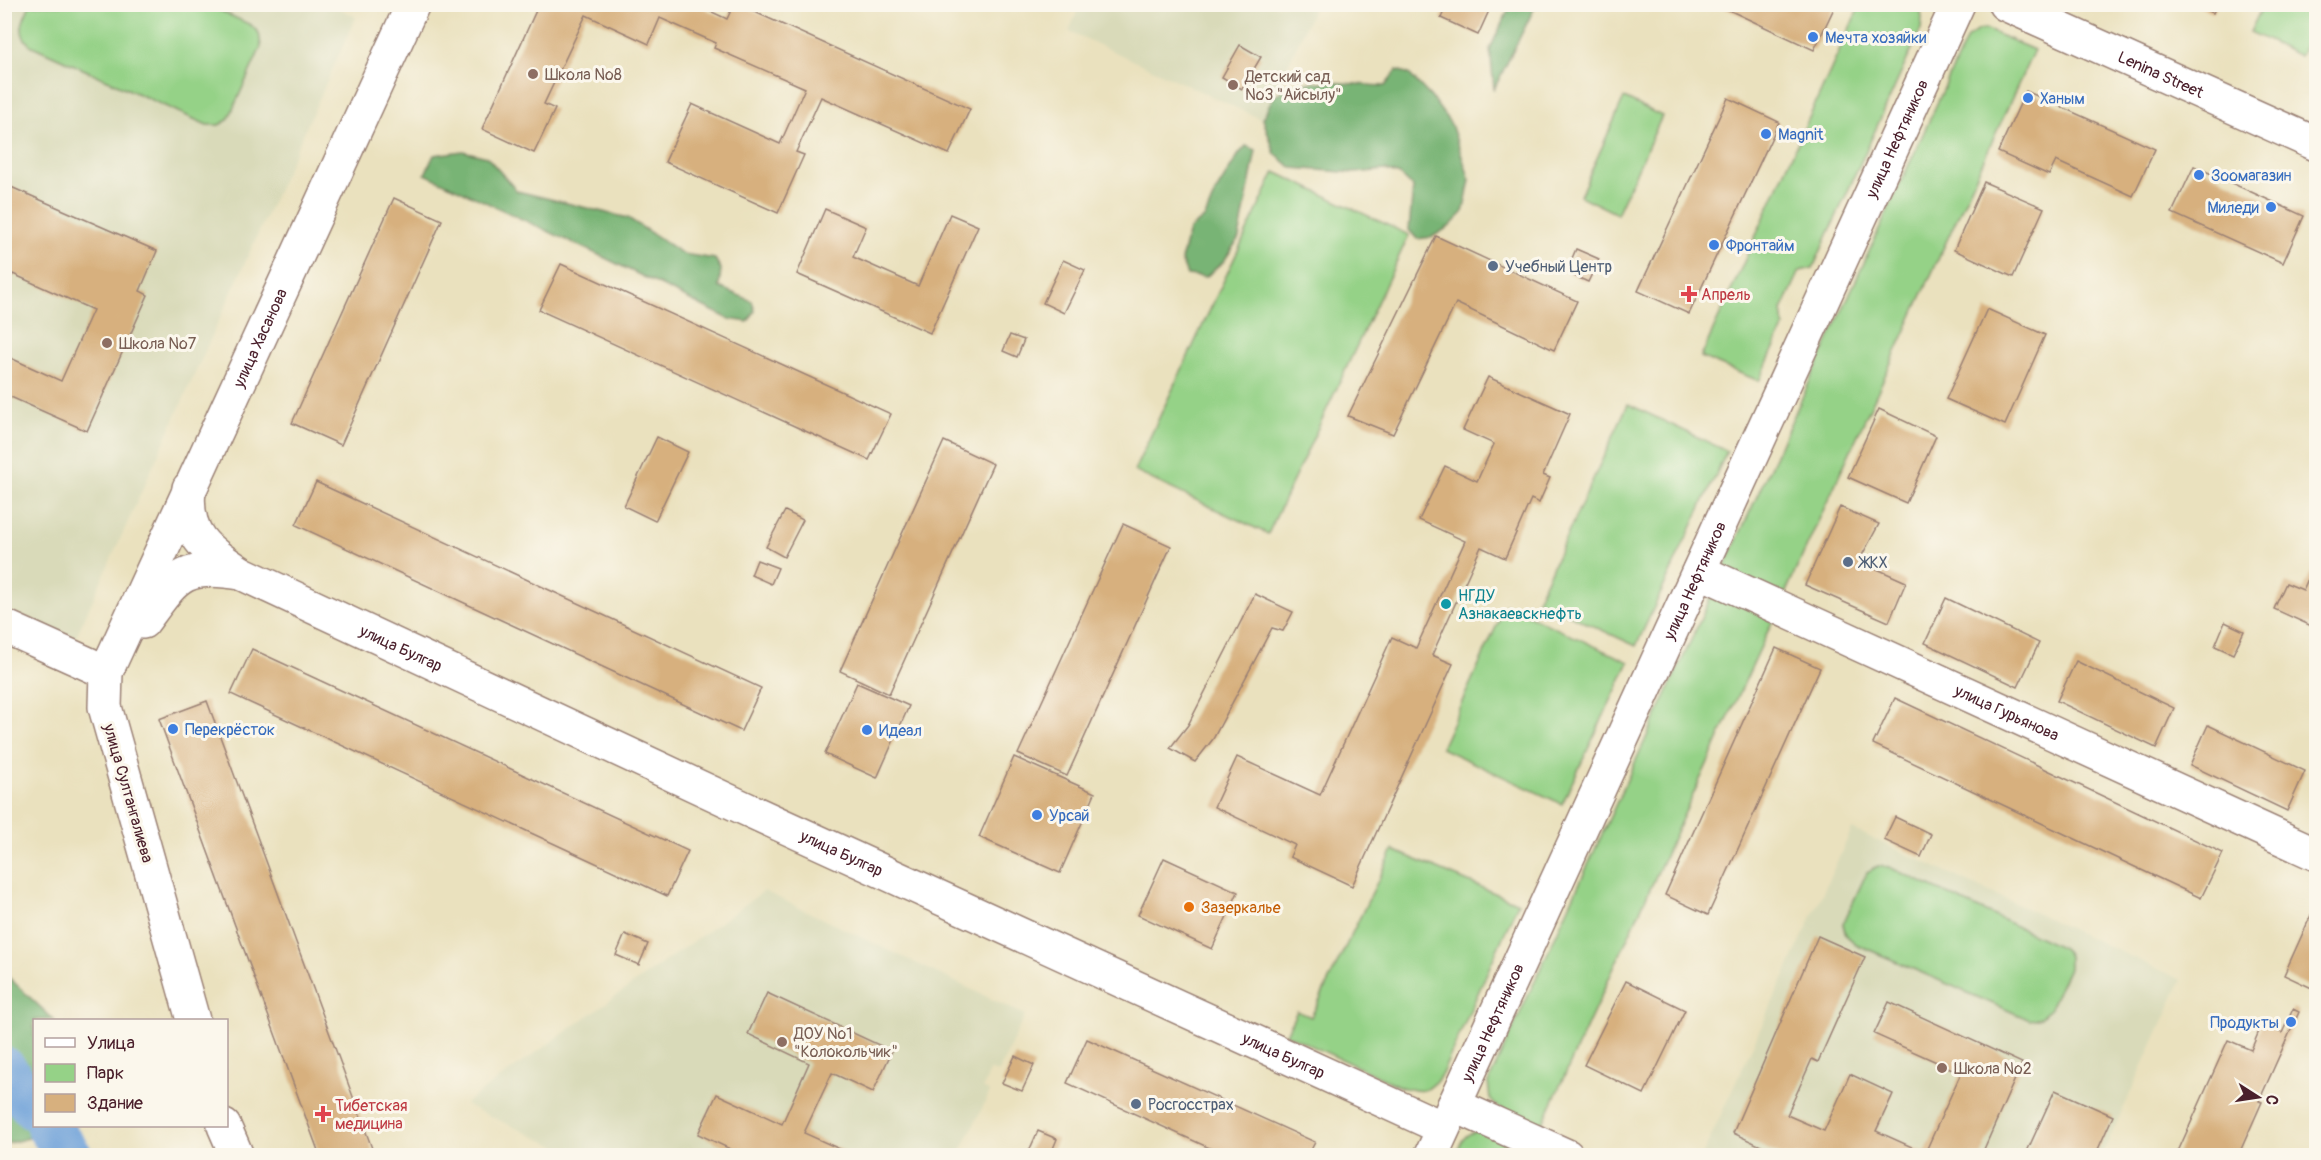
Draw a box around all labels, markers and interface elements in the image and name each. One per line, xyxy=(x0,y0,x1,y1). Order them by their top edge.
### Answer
place label: Мечта хозяйки xyxy=(1825,28,1926,48)
marker: Мечта хозяйки xyxy=(1806,30,1820,44)
street label: Lenina Street xyxy=(2115,47,2207,103)
place label: Школа №8 xyxy=(545,65,622,85)
marker: Школа №8 xyxy=(526,67,540,81)
place label: Детский сад №3 "Айсылу" xyxy=(1244,67,1342,105)
street label: улица Нефтяников xyxy=(1861,76,1933,202)
marker: Детский сад №3 "Айсылу" xyxy=(1226,78,1240,92)
place label: Ханым xyxy=(2040,89,2085,109)
marker: Ханым xyxy=(2021,91,2035,105)
place label: Magnit xyxy=(1778,125,1824,145)
marker: Magnit xyxy=(1759,127,1773,141)
place label: Зоомагазин xyxy=(2211,166,2291,186)
marker: Зоомагазин xyxy=(2192,168,2206,182)
place label: Миледи xyxy=(2207,198,2259,218)
marker: Миледи xyxy=(2264,200,2278,214)
place label: Фронтайм xyxy=(1726,236,1795,256)
marker: Фронтайм xyxy=(1707,238,1721,252)
place label: Учебный Центр xyxy=(1505,257,1612,277)
marker: Учебный Центр xyxy=(1486,259,1500,273)
street label: улица Хасанова xyxy=(229,285,292,392)
place label: Апрель xyxy=(1701,285,1751,305)
marker: Апрель xyxy=(1682,287,1696,301)
place label: Школа №7 xyxy=(119,334,197,354)
marker: Школа №7 xyxy=(100,336,114,350)
street label: улица Нефтяников xyxy=(1659,518,1731,644)
place label: ЖКХ xyxy=(1857,553,1888,573)
marker: ЖКХ xyxy=(1841,555,1855,569)
place label: НГДУ Азнакаевскнефть xyxy=(1458,586,1582,624)
marker: НГДУ Азнакаевскнефть xyxy=(1439,597,1453,611)
street label: улица Булгар xyxy=(355,620,445,677)
street label: улица Гурьянова xyxy=(1951,680,2062,746)
place label: Перекрёсток xyxy=(185,720,275,740)
street label: улица Султангалиева xyxy=(98,721,157,865)
place label: Идеал xyxy=(879,721,922,741)
marker: Перекрёсток xyxy=(166,722,180,736)
marker: Идеал xyxy=(860,723,874,737)
place label: Урсай xyxy=(1049,806,1089,826)
marker: Урсай xyxy=(1030,808,1044,822)
street label: улица Булгар xyxy=(796,826,886,881)
place label: Зазеркалье xyxy=(1201,898,1281,918)
marker: Зазеркалье xyxy=(1182,900,1196,914)
street label: улица Нефтяников xyxy=(1457,960,1529,1086)
place label: Продукты xyxy=(2210,1013,2279,1033)
marker: Продукты xyxy=(2284,1015,2298,1029)
legend xyxy=(33,1019,228,1127)
place label: ДОУ №1 "Колокольчик" xyxy=(793,1024,898,1062)
street label: улица Булгар xyxy=(1238,1028,1328,1084)
text: Улица xyxy=(87,1032,135,1055)
marker: ДОУ №1 "Колокольчик" xyxy=(775,1035,789,1049)
place label: Школа №2 xyxy=(1954,1059,2032,1079)
marker: Школа №2 xyxy=(1935,1061,1949,1075)
text: Парк xyxy=(87,1062,124,1085)
north arrow xyxy=(2228,1067,2288,1127)
text: Здание xyxy=(87,1092,143,1115)
text: С xyxy=(2261,1093,2283,1107)
place label: Росгосстрах xyxy=(1148,1095,1234,1115)
place label: Тибетская медицина xyxy=(335,1096,407,1134)
marker: Росгосстрах xyxy=(1129,1097,1143,1111)
marker: Тибетская медицина xyxy=(316,1107,330,1121)

